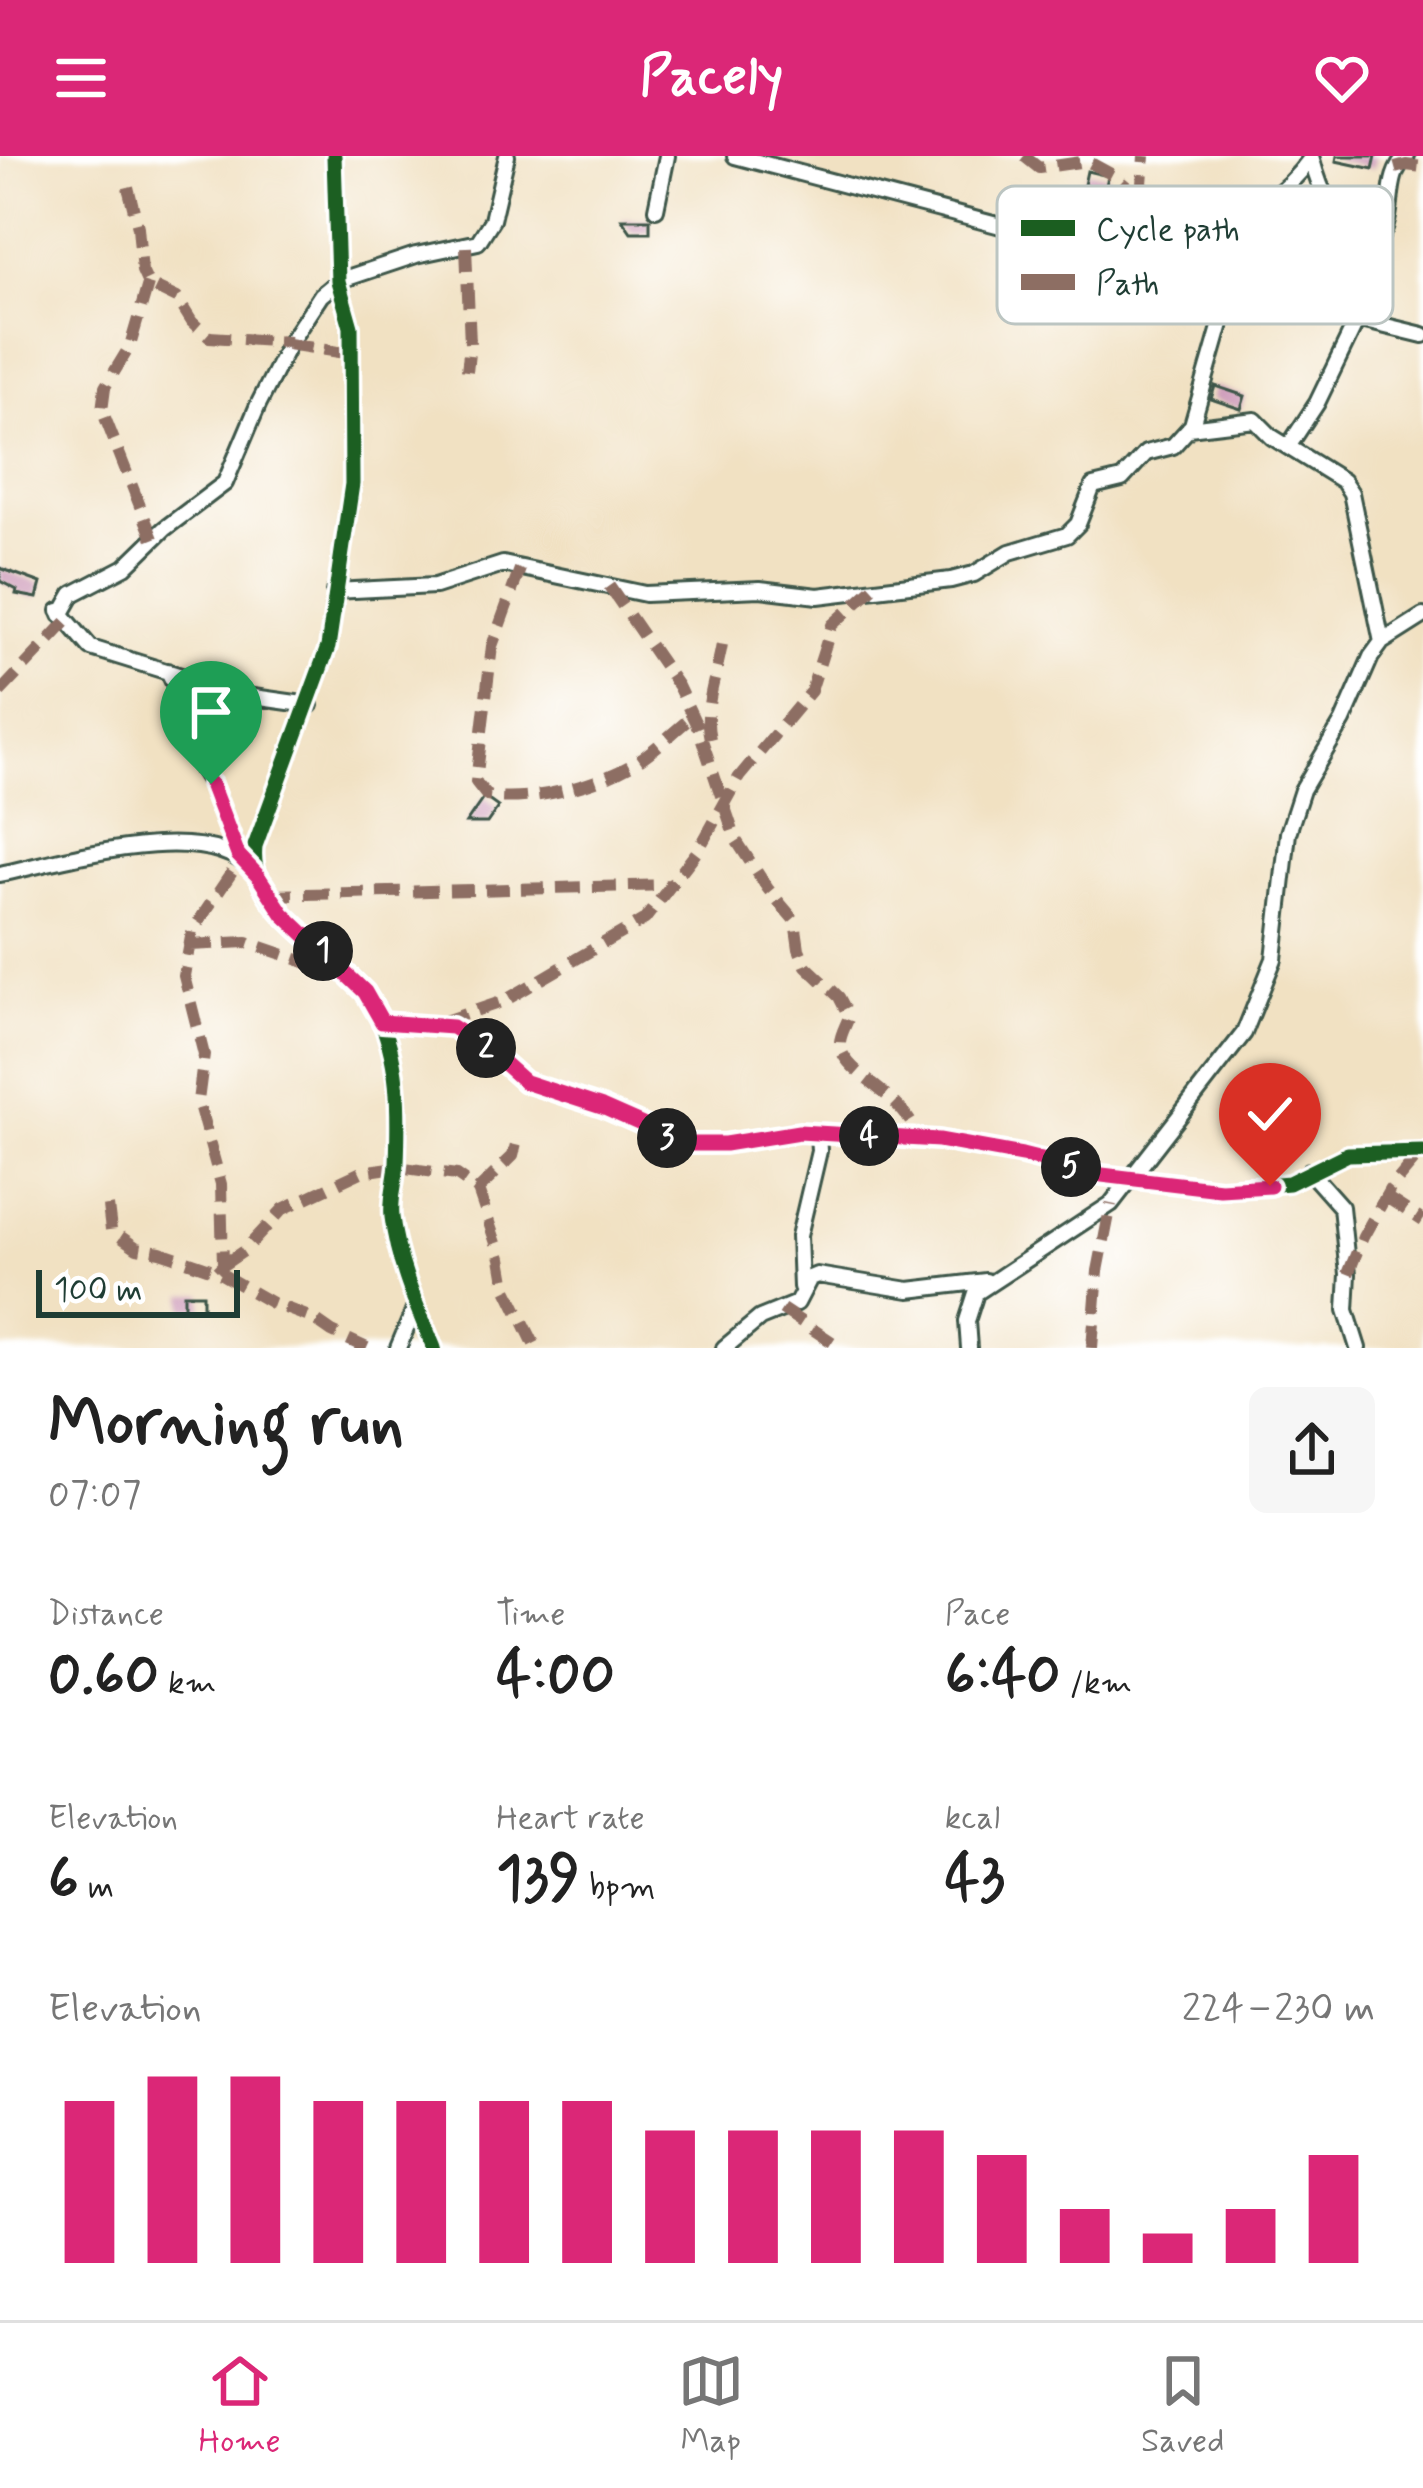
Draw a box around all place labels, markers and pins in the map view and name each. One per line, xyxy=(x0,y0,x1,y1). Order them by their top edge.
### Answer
pin xyxy=(160,661,262,784)
pin: 1 xyxy=(293,921,353,981)
pin: 2 xyxy=(456,1018,516,1078)
pin xyxy=(1219,1063,1321,1186)
pin: 4 xyxy=(839,1106,899,1166)
pin: 3 xyxy=(637,1108,697,1168)
pin: 5 xyxy=(1041,1137,1101,1197)

